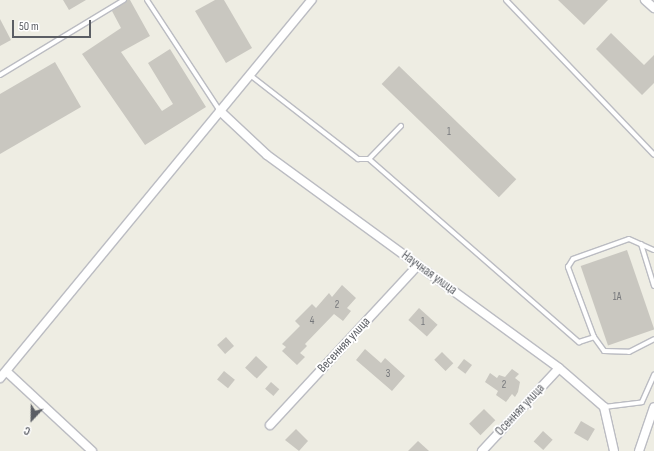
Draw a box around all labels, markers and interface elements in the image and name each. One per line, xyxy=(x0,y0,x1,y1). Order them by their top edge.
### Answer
scale bar xyxy=(14,12,93,38)
text: 50 m xyxy=(19,19,39,34)
house number: 1 xyxy=(447,125,451,139)
street label: Научная улица xyxy=(398,248,460,298)
house number: 1А xyxy=(613,290,621,304)
house number: 2 xyxy=(335,298,339,312)
house number: 4 xyxy=(310,314,314,328)
street label: Весенняя улица xyxy=(314,314,374,376)
house number: 1 xyxy=(421,315,425,329)
house number: 3 xyxy=(386,367,390,381)
house number: 2 xyxy=(502,378,506,392)
street label: Осенняя улица xyxy=(492,381,548,439)
north arrow xyxy=(12,399,52,439)
text: С xyxy=(22,424,32,438)

